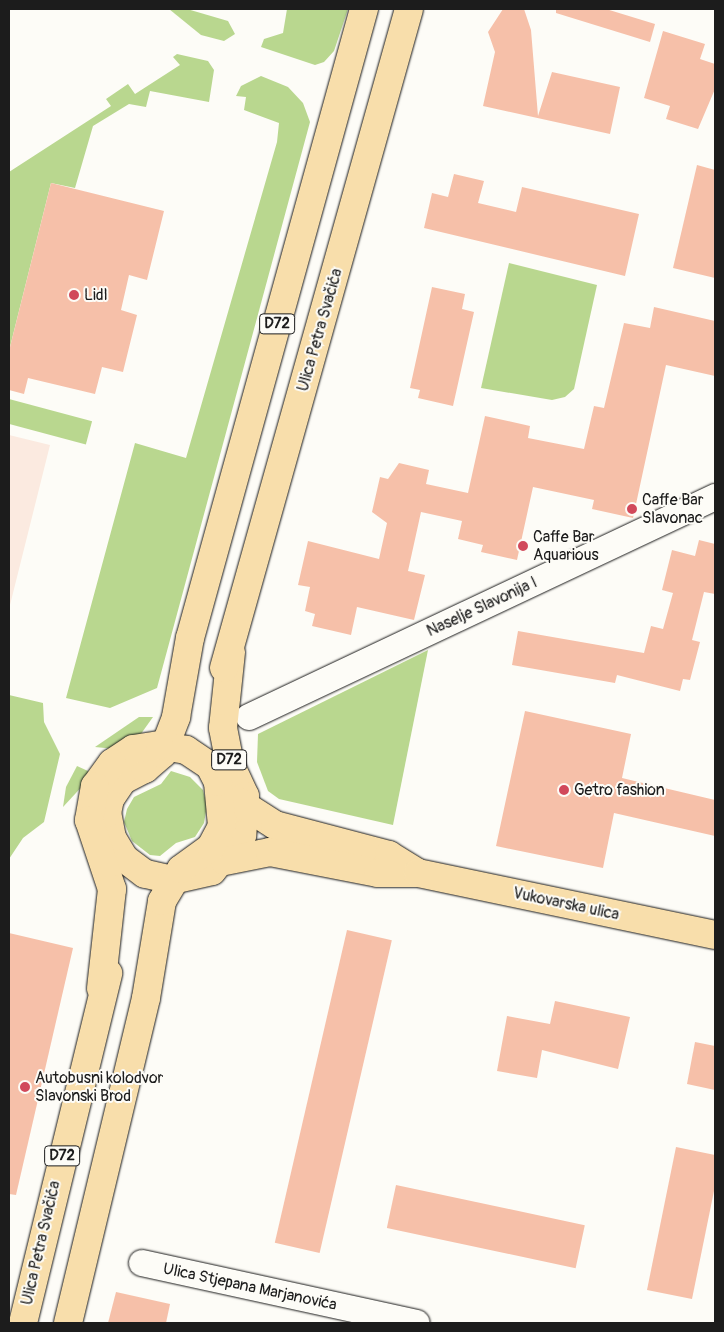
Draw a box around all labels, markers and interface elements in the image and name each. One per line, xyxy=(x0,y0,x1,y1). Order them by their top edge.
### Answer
street label: Ulica Petra Svačića xyxy=(293,266,347,394)
place label: Lidl xyxy=(84,285,108,305)
marker: Lidl xyxy=(68,289,80,301)
road number: D72 xyxy=(258,312,296,336)
place label: Caffe Bar Slavonac xyxy=(642,490,703,528)
marker: Caffe Bar Slavonac xyxy=(626,503,638,515)
place label: Caffe Bar Aquarious xyxy=(533,527,599,565)
marker: Caffe Bar Aquarious xyxy=(517,540,529,552)
street label: Naselje Slavonija I xyxy=(424,573,540,641)
road number: D72 xyxy=(210,748,248,772)
place label: Getro fashion xyxy=(574,780,665,800)
marker: Getro fashion xyxy=(558,784,570,796)
street label: Vukovarska ulica xyxy=(511,883,621,925)
place label: Autobusni kolodvor Slavonski Brod xyxy=(35,1068,163,1106)
marker: Autobusni kolodvor Slavonski Brod xyxy=(19,1081,31,1093)
road number: D72 xyxy=(43,1144,81,1168)
street label: Ulica Petra Svačića xyxy=(17,1179,65,1307)
street label: Ulica Stjepana Marjanovića xyxy=(161,1259,339,1315)

